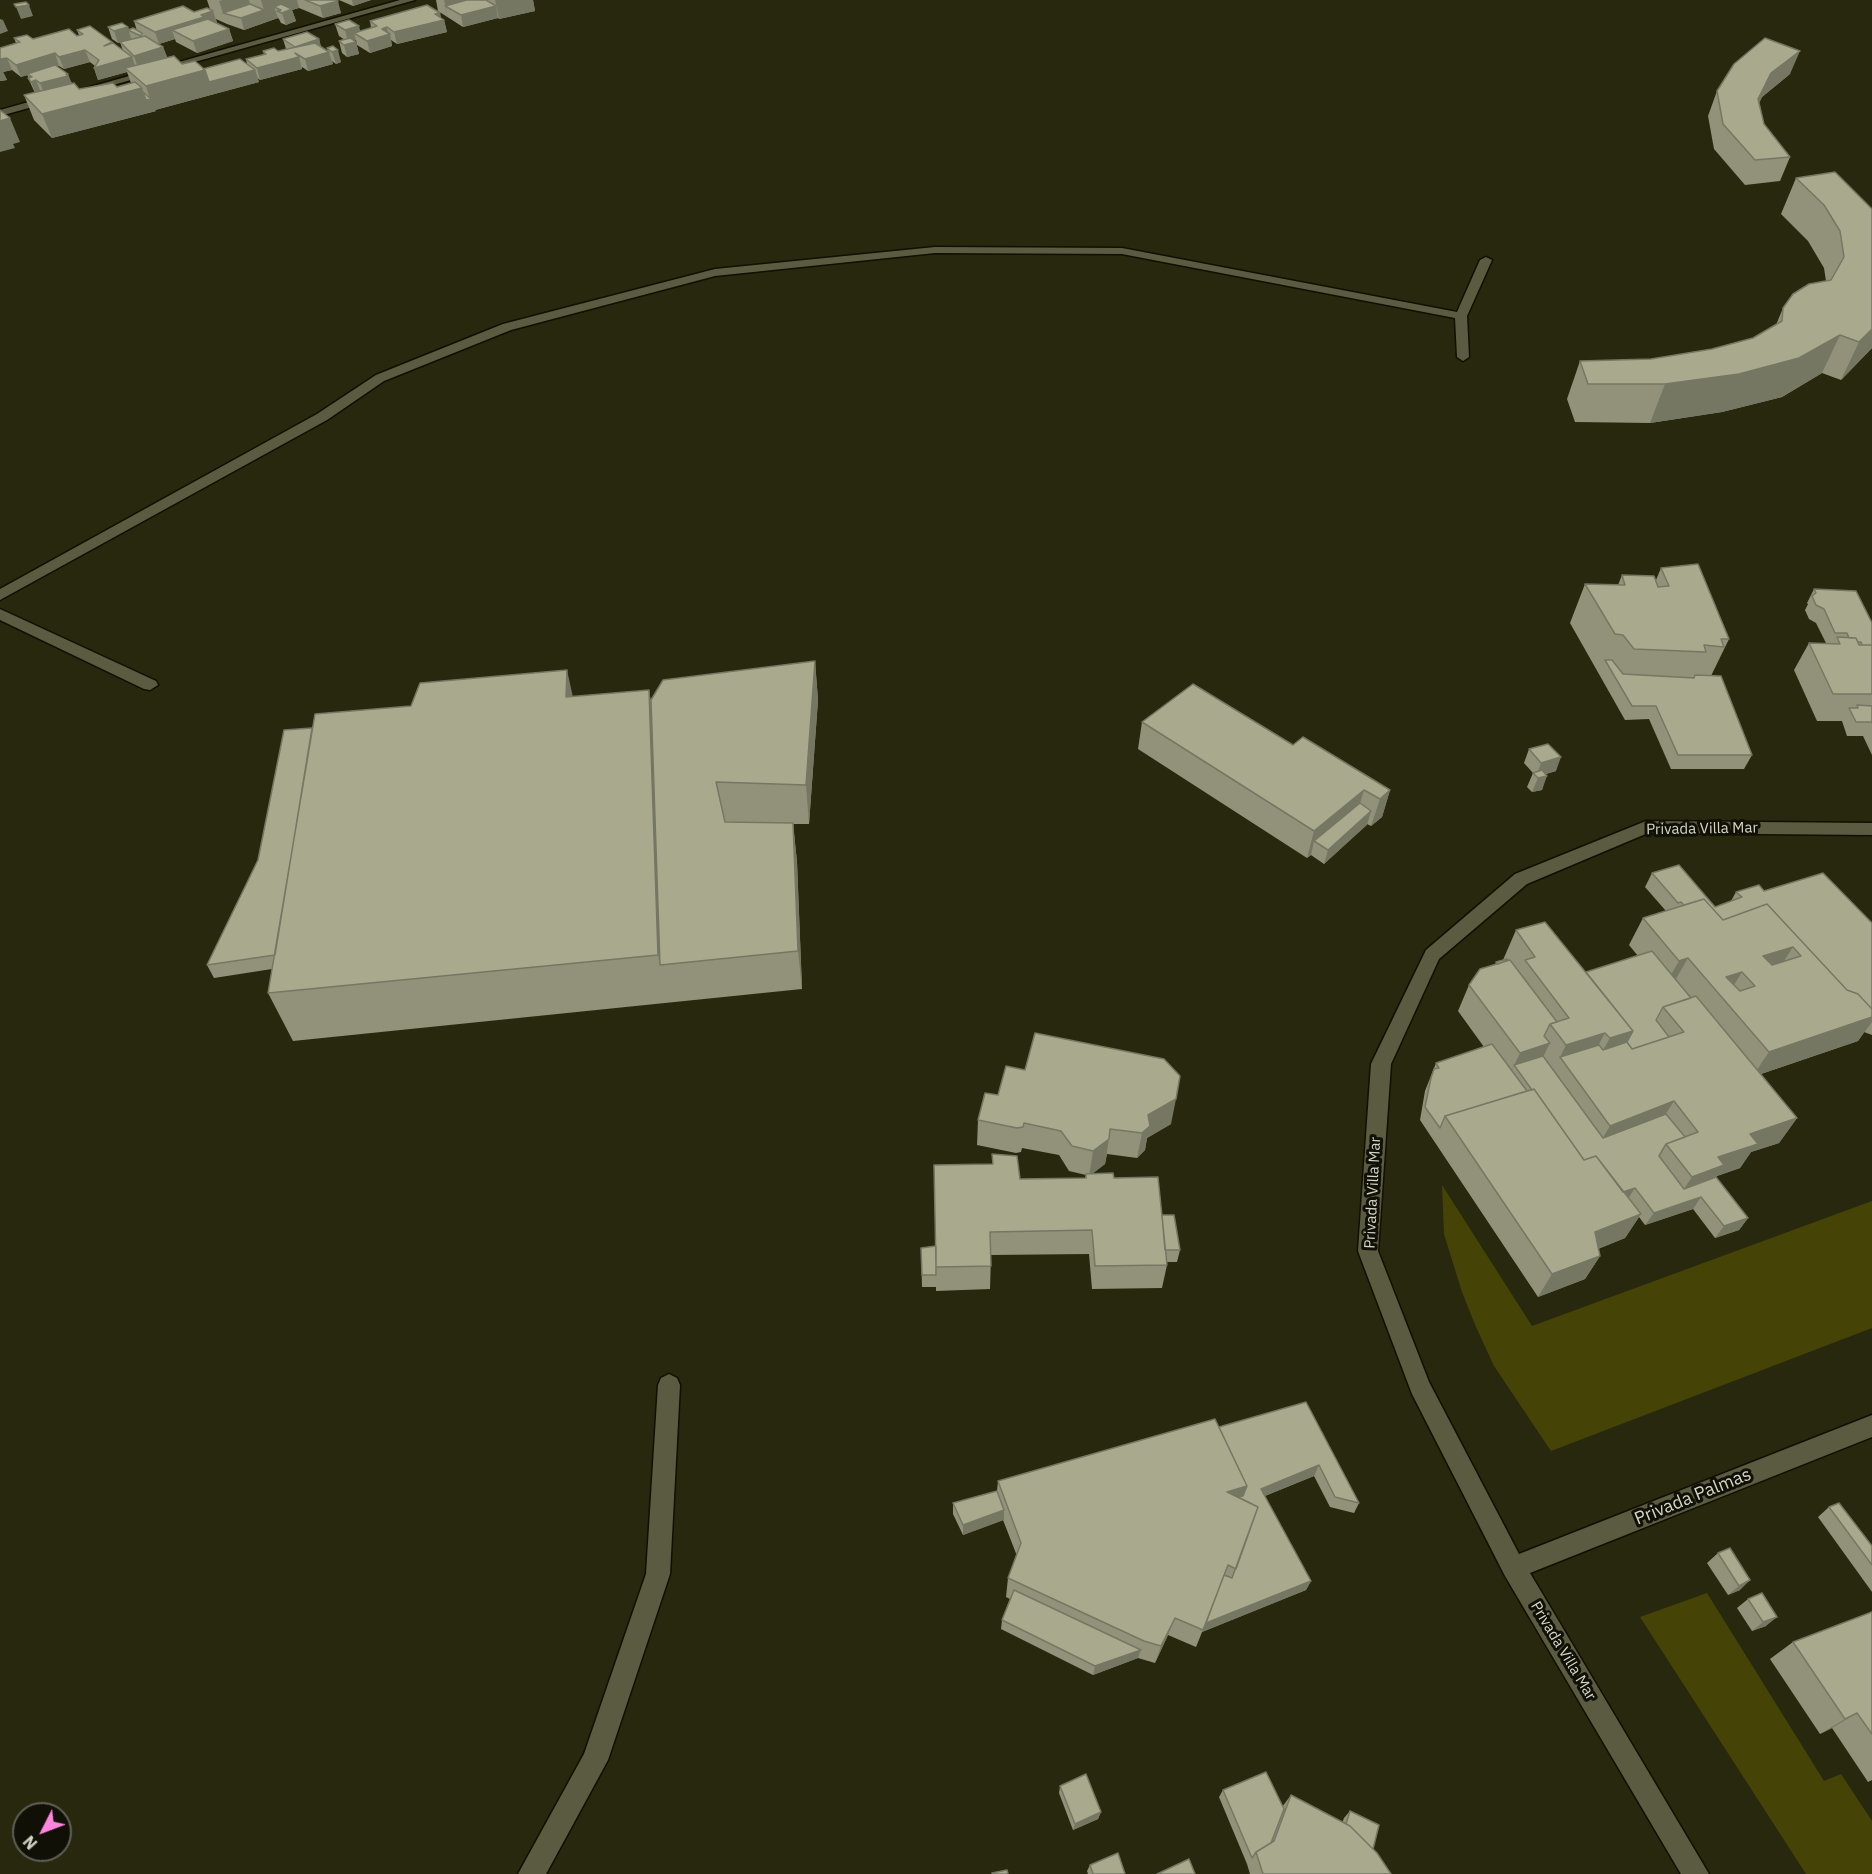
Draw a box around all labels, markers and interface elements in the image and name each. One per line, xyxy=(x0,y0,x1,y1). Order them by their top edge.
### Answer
street label: Privada Villa Mar xyxy=(1646,819,1758,839)
street label: Privada Villa Mar xyxy=(1361,1137,1385,1249)
street label: Privada Palmas xyxy=(1632,1464,1754,1530)
street label: Privada Villa Mar xyxy=(1526,1598,1600,1704)
north arrow xyxy=(12,1802,72,1862)
text: N xyxy=(19,1832,41,1854)

